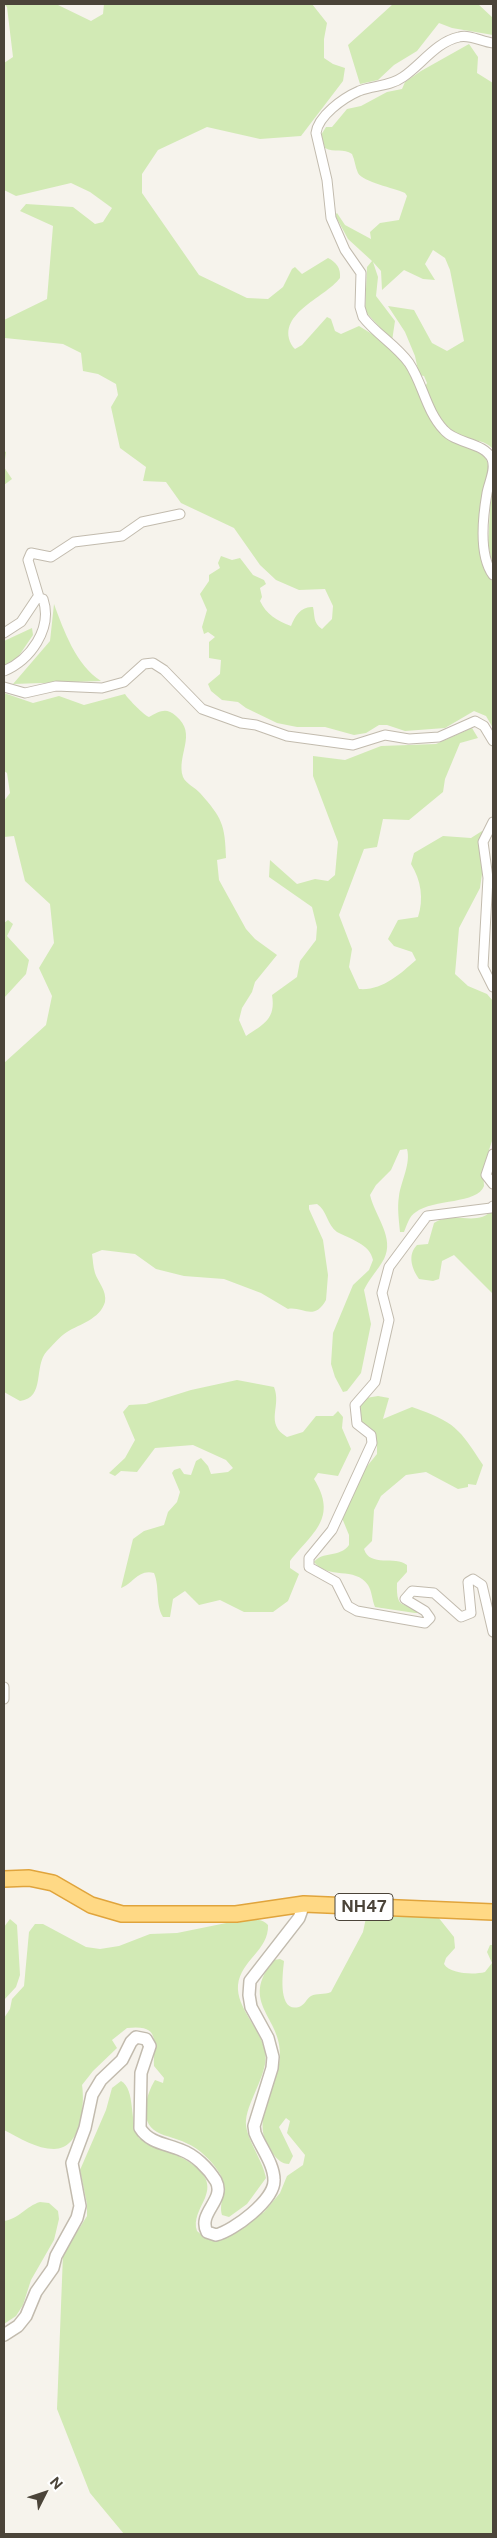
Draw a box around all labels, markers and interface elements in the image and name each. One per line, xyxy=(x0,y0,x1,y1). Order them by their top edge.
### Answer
road number: NH47 xyxy=(335,1894,393,1920)
north arrow xyxy=(20,2468,70,2518)
text: N xyxy=(47,2474,66,2493)

